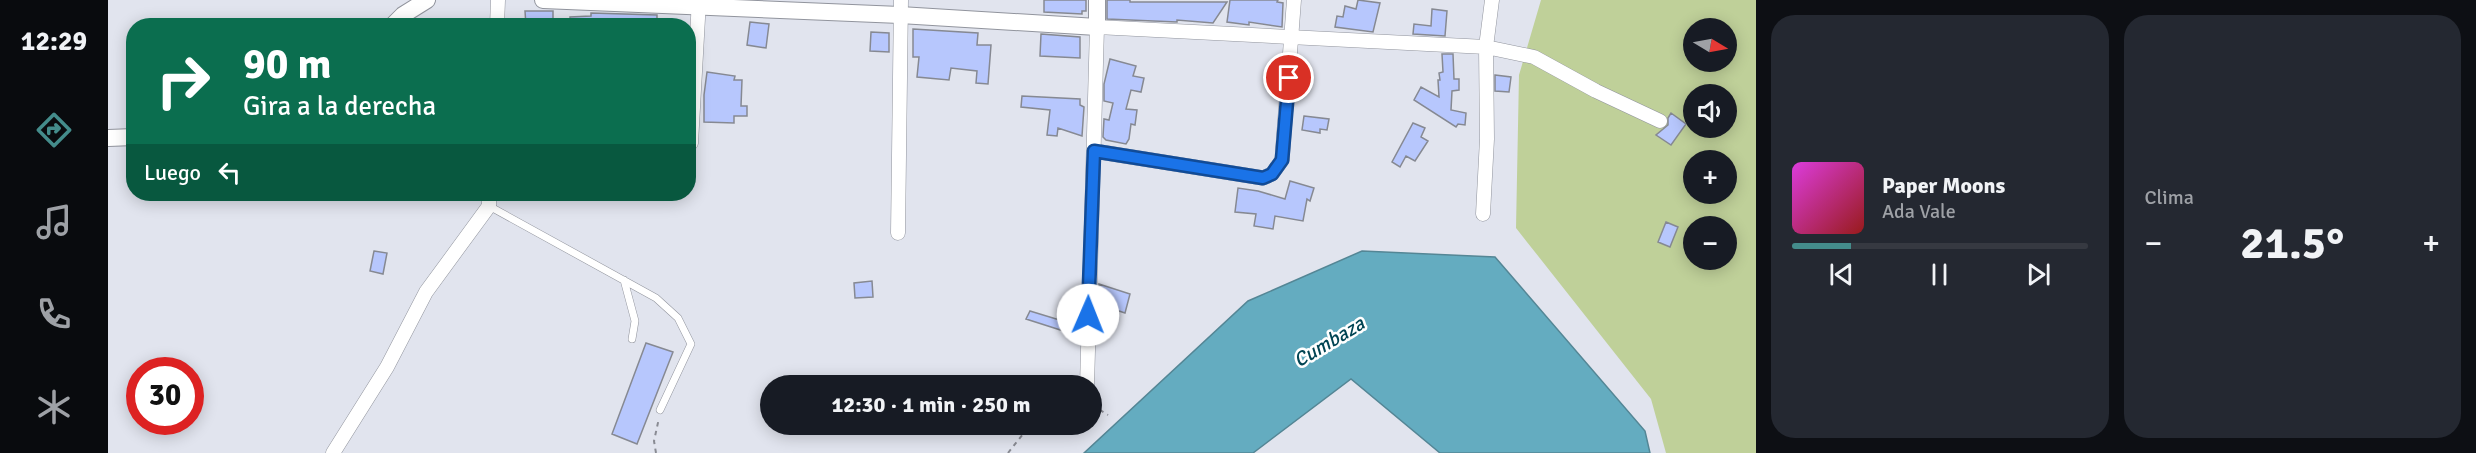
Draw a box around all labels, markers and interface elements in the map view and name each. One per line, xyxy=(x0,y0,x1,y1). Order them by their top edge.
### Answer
north arrow xyxy=(1683,18,1737,72)
map controls xyxy=(1683,18,1737,270)
text: 12:29 xyxy=(21,25,87,58)
text: 90 m xyxy=(243,39,332,90)
icon: right xyxy=(144,42,222,120)
pin xyxy=(1263,52,1314,103)
icon: arrive xyxy=(1272,61,1305,94)
button: sound xyxy=(1683,84,1737,138)
text: Gira a la derecha xyxy=(243,90,436,123)
icon: directions xyxy=(33,109,75,151)
button: + xyxy=(1683,150,1737,204)
icon: left xyxy=(213,156,246,189)
text: Luego xyxy=(144,159,201,186)
text: Paper Moons xyxy=(1882,172,2005,199)
text: Clima xyxy=(2145,185,2194,210)
text: Ada Vale xyxy=(1882,199,1956,224)
icon: music xyxy=(33,201,75,243)
button: − xyxy=(1683,216,1737,270)
text: 21.5° xyxy=(2240,216,2344,271)
text: − xyxy=(2145,223,2162,264)
text: + xyxy=(2422,223,2440,264)
icon: previous xyxy=(1825,258,1858,291)
icon: pause xyxy=(1923,258,1956,291)
icon: next xyxy=(2022,258,2055,291)
position arrow xyxy=(1056,283,1120,347)
icon: phone xyxy=(33,293,75,335)
water label: Cumbaza xyxy=(1289,311,1370,373)
speed limit sign: 30 xyxy=(126,357,204,435)
icon: climate xyxy=(33,386,75,428)
text: 12:30 · 1 min · 250 m xyxy=(831,391,1031,418)

